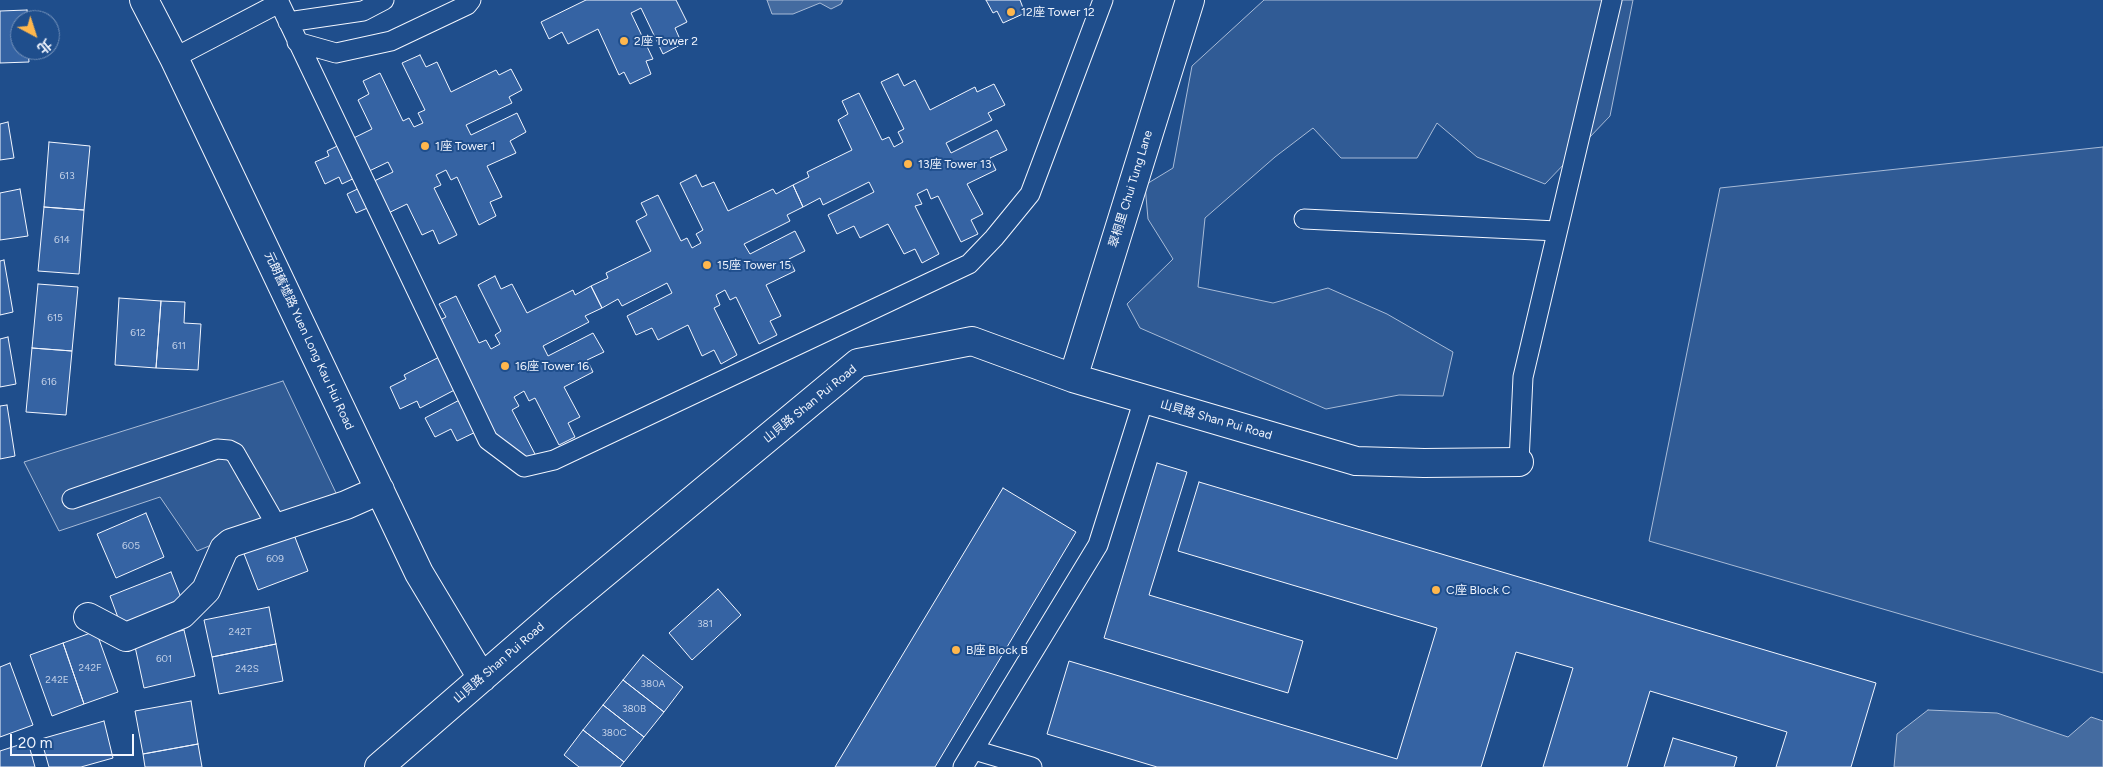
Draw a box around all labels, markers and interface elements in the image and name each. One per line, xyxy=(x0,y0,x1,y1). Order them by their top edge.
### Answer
place label: 12座 Tower 12 xyxy=(1021,5,1095,19)
marker: 12座 Tower 12 xyxy=(1005,6,1017,18)
north arrow xyxy=(10,10,60,60)
place label: 2座 Tower 2 xyxy=(634,34,698,48)
text: 北 xyxy=(33,35,55,57)
marker: 2座 Tower 2 xyxy=(618,35,630,47)
street label: 翠桐里 Chui Tung Lane xyxy=(1106,129,1156,249)
place label: 1座 Tower 1 xyxy=(435,139,495,153)
marker: 1座 Tower 1 xyxy=(419,140,431,152)
place label: 13座 Tower 13 xyxy=(918,157,991,171)
marker: 13座 Tower 13 xyxy=(902,158,914,170)
house number: 613 xyxy=(59,170,75,182)
house number: 614 xyxy=(54,234,70,246)
street label: 元朗舊墟路 Yuen Long Kau Hui Road xyxy=(261,250,357,432)
place label: 15座 Tower 15 xyxy=(717,258,791,272)
marker: 15座 Tower 15 xyxy=(701,259,713,271)
house number: 615 xyxy=(47,312,63,324)
house number: 612 xyxy=(130,327,146,339)
house number: 611 xyxy=(172,340,186,352)
place label: 16座 Tower 16 xyxy=(515,359,589,373)
marker: 16座 Tower 16 xyxy=(499,360,511,372)
street label: 山貝路 Shan Pui Road xyxy=(760,362,860,446)
house number: 616 xyxy=(41,376,57,388)
street label: 山貝路 Shan Pui Road xyxy=(1158,397,1274,443)
house number: 605 xyxy=(122,540,140,552)
house number: 609 xyxy=(266,553,284,565)
place label: C座 Block C xyxy=(1446,583,1510,597)
marker: C座 Block C xyxy=(1430,584,1442,596)
house number: 381 xyxy=(697,618,713,630)
street label: 山貝路 Shan Pui Road xyxy=(451,620,547,706)
house number: 242T xyxy=(229,626,251,638)
place label: B座 Block B xyxy=(966,643,1028,657)
marker: B座 Block B xyxy=(950,644,962,656)
house number: 601 xyxy=(156,653,172,665)
house number: 242F xyxy=(79,662,101,674)
house number: 242S xyxy=(235,663,259,675)
house number: 242E xyxy=(45,674,69,686)
house number: 380A xyxy=(641,678,665,690)
house number: 380B xyxy=(622,703,646,715)
scale bar xyxy=(12,724,136,756)
house number: 380C xyxy=(601,727,627,739)
text: 20 m xyxy=(18,734,52,752)

